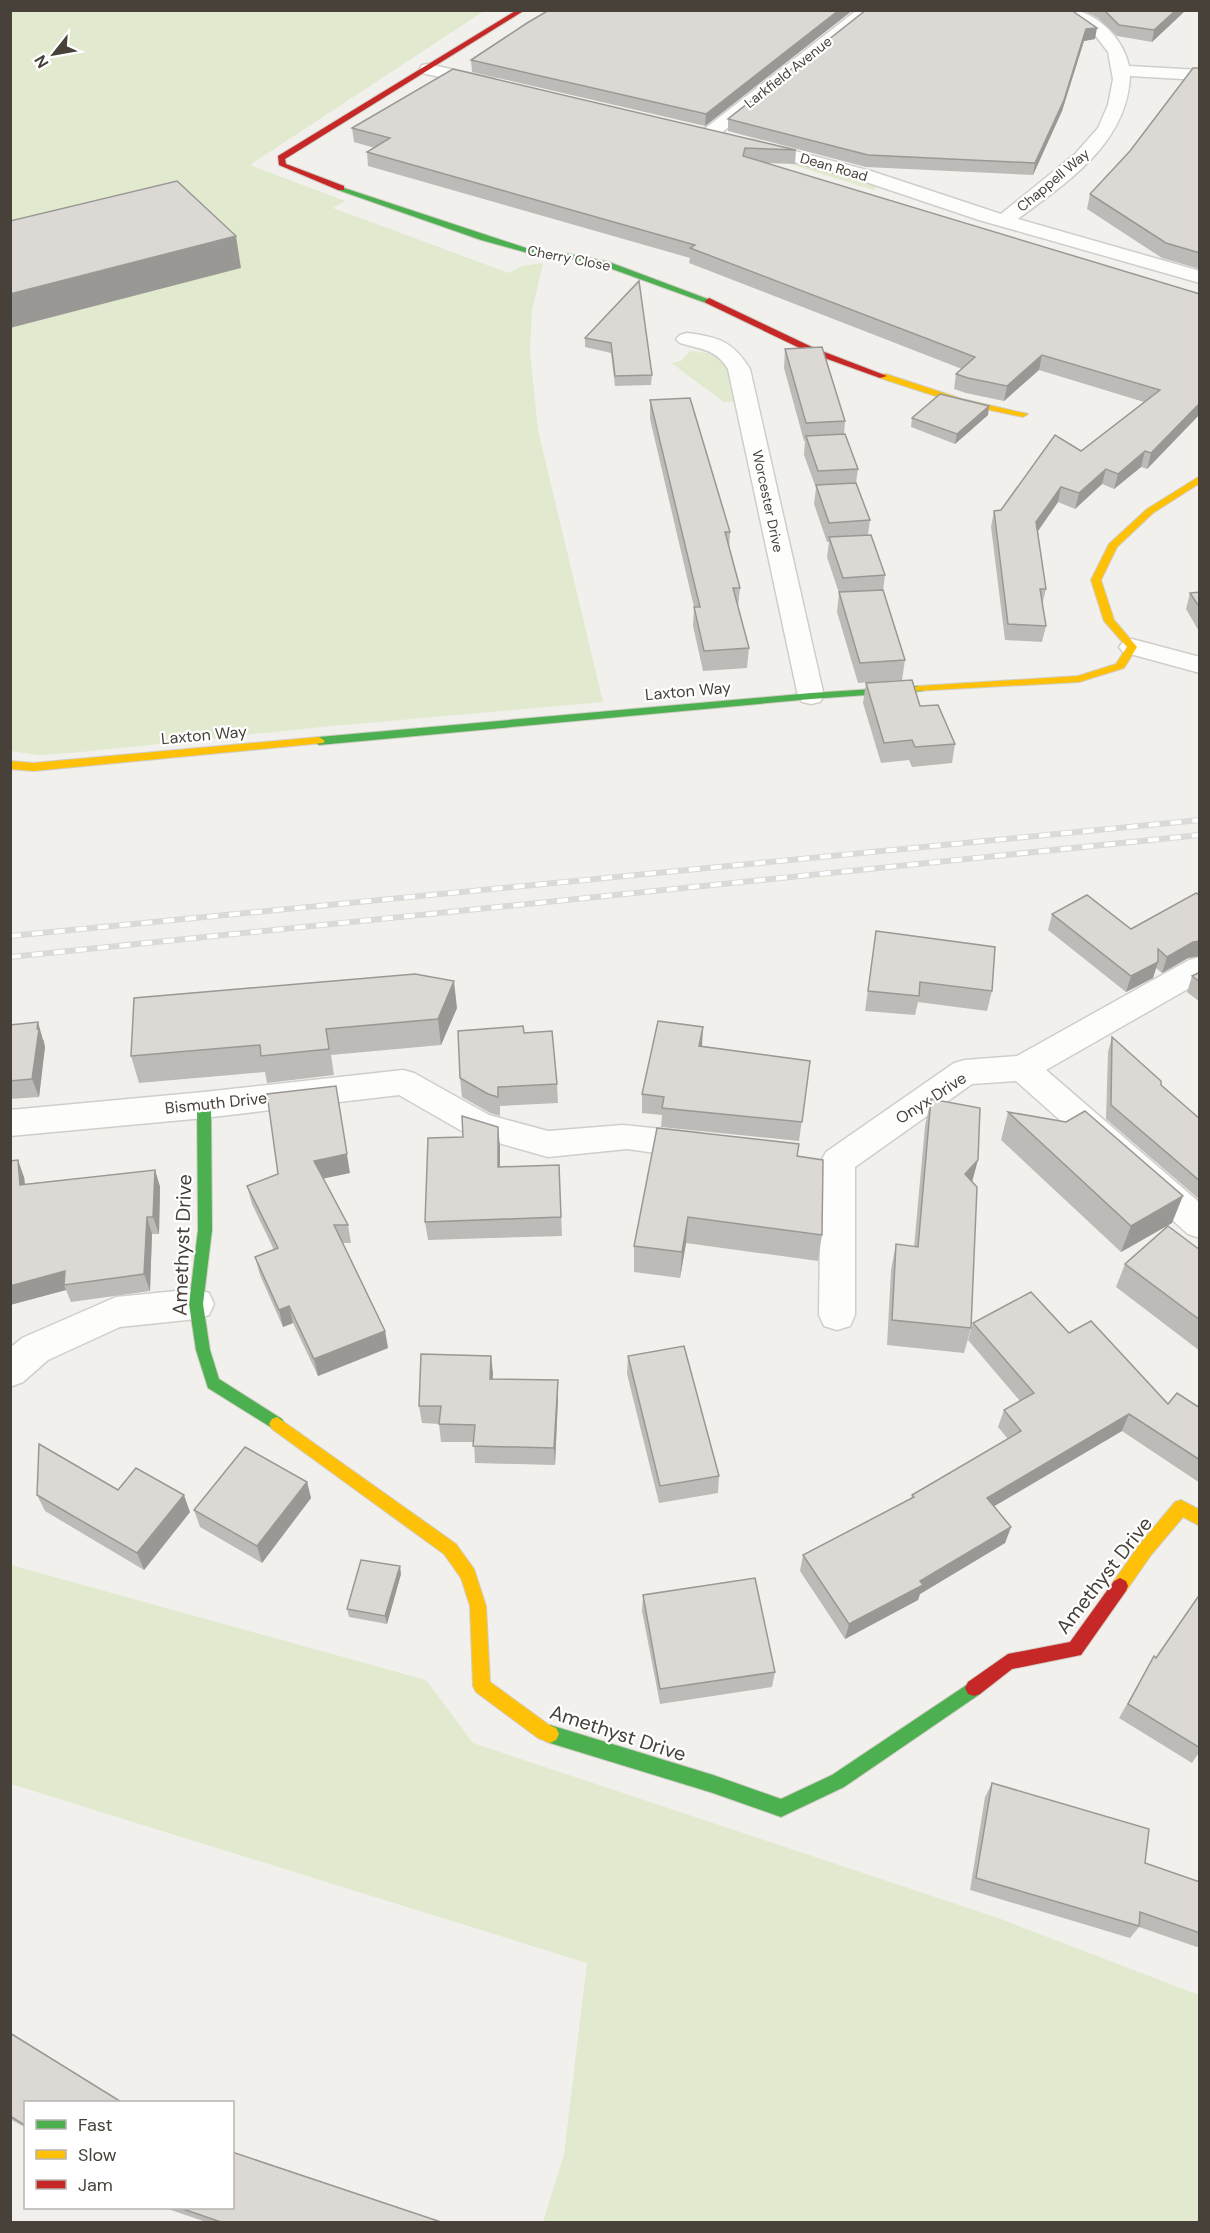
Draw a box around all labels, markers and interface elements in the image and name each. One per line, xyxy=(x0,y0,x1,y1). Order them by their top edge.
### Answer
north arrow xyxy=(24,24,84,84)
street label: Larkfield Avenue xyxy=(741,32,835,112)
text: N xyxy=(30,51,54,72)
street label: Chappell Way xyxy=(1013,144,1093,216)
street label: Dean Road xyxy=(798,149,870,185)
street label: Cherry Close xyxy=(526,241,612,275)
street label: Worcester Drive xyxy=(748,448,788,554)
street label: Laxton Way xyxy=(644,677,732,705)
street label: Laxton Way xyxy=(160,721,248,749)
street label: Onyx Drive xyxy=(892,1067,970,1129)
street label: Bismuth Drive xyxy=(164,1087,268,1119)
street label: Amethyst Drive xyxy=(167,1174,197,1316)
street label: Amethyst Drive xyxy=(1050,1511,1158,1639)
street label: Amethyst Drive xyxy=(547,1699,689,1767)
legend xyxy=(24,2101,234,2209)
text: Fast xyxy=(78,2113,113,2137)
text: Slow xyxy=(78,2143,117,2167)
text: Jam xyxy=(78,2173,113,2197)

